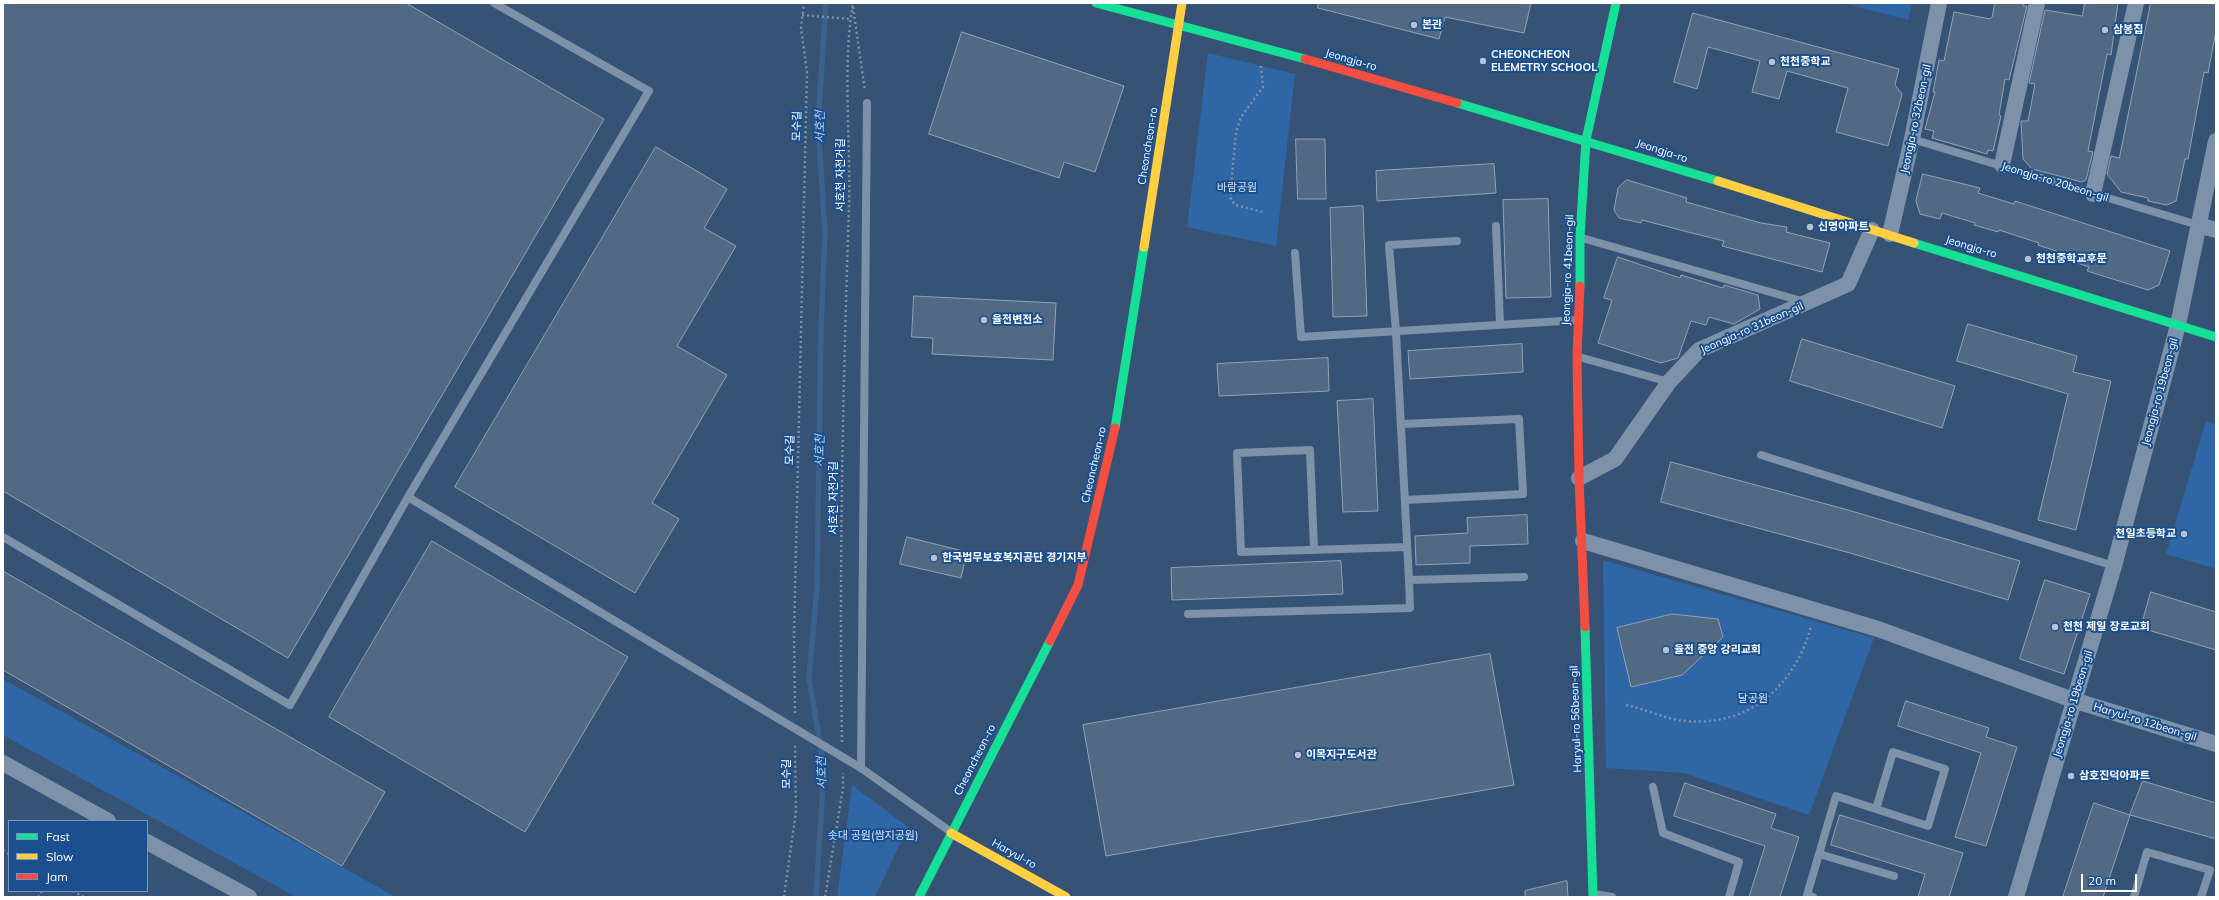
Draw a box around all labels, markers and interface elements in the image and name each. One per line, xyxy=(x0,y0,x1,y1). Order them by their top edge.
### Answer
place label: 본관 xyxy=(1422,18,1442,32)
marker: 본관 xyxy=(1409,20,1419,30)
place label: 삼봉집 xyxy=(2113,23,2143,37)
marker: 삼봉집 xyxy=(2100,25,2110,35)
street label: Jeongja-ro xyxy=(1324,46,1378,74)
place label: CHEONCHEON ELEMETRY SCHOOL xyxy=(1491,48,1597,74)
place label: 천천중학교 xyxy=(1780,55,1831,69)
marker: CHEONCHEON ELEMETRY SCHOOL xyxy=(1478,56,1488,66)
marker: 천천중학교 xyxy=(1767,57,1777,67)
street label: Jeongja-ro 32beon-gil xyxy=(1898,63,1934,175)
street label: Cheoncheon-ro xyxy=(1135,106,1161,186)
water label: 서호천 xyxy=(813,110,827,144)
street label: 모수길 xyxy=(790,111,804,141)
street label: Jeongja-ro xyxy=(1635,137,1689,165)
street label: 서호천 자전거길 xyxy=(834,138,848,212)
street label: Jeongja-ro 20beon-gil xyxy=(2000,159,2110,205)
park label: 바람공원 xyxy=(1217,181,1257,195)
street label: Jeongja-ro 41beon-gil xyxy=(1559,214,1577,326)
place label: 신명아파트 xyxy=(1818,220,1869,234)
marker: 신명아파트 xyxy=(1805,222,1815,232)
street label: Jeongja-ro xyxy=(1944,233,1998,261)
place label: 천천중학교후문 xyxy=(2036,252,2107,266)
marker: 천천중학교후문 xyxy=(2023,254,2033,264)
street label: Jeongja-ro 31beon-gil xyxy=(1699,299,1805,357)
place label: 율전변전소 xyxy=(992,313,1043,327)
marker: 율전변전소 xyxy=(979,315,989,325)
street label: Jeongja-ro 19beon-gil xyxy=(2139,337,2181,447)
street label: Cheoncheon-ro xyxy=(1079,425,1109,505)
water label: 서호천 xyxy=(813,434,827,468)
street label: 모수길 xyxy=(783,435,797,465)
street label: 서호천 자전거길 xyxy=(827,461,841,535)
place label: 천일초등학교 xyxy=(2115,527,2176,541)
marker: 천일초등학교 xyxy=(2179,529,2189,539)
place label: 한국법무보호복지공단 경기지부 xyxy=(942,551,1087,565)
marker: 한국법무보호복지공단 경기지부 xyxy=(929,553,939,563)
place label: 천천 제일 장로교회 xyxy=(2063,620,2150,634)
marker: 천천 제일 장로교회 xyxy=(2050,622,2060,632)
place label: 율전 중앙 강리교회 xyxy=(1674,643,1761,657)
marker: 율전 중앙 강리교회 xyxy=(1661,645,1671,655)
street label: Jeongja-ro 19beon-gil xyxy=(2050,649,2096,759)
street label: Haryul-ro 56beon-gil xyxy=(1568,665,1584,773)
park label: 달공원 xyxy=(1738,692,1768,706)
street label: Haryul-ro 12beon-gil xyxy=(2092,700,2198,744)
street label: Cheoncheon-ro xyxy=(951,722,999,798)
place label: 이목지구도서관 xyxy=(1306,748,1377,762)
marker: 이목지구도서관 xyxy=(1293,750,1303,760)
water label: 서호천 xyxy=(815,756,829,790)
street label: 모수길 xyxy=(780,759,794,789)
place label: 삼호진덕아파트 xyxy=(2079,769,2150,783)
marker: 삼호진덕아파트 xyxy=(2066,771,2076,781)
legend xyxy=(8,820,148,892)
text: Fast xyxy=(46,829,70,844)
park label: 솟대 공원(쌈지공원) xyxy=(828,829,918,843)
street label: Haryul-ro xyxy=(989,836,1039,872)
text: Slow xyxy=(46,849,74,864)
scale bar xyxy=(2083,866,2139,892)
text: Jam xyxy=(46,869,68,884)
text: 20 m xyxy=(2088,873,2116,888)

